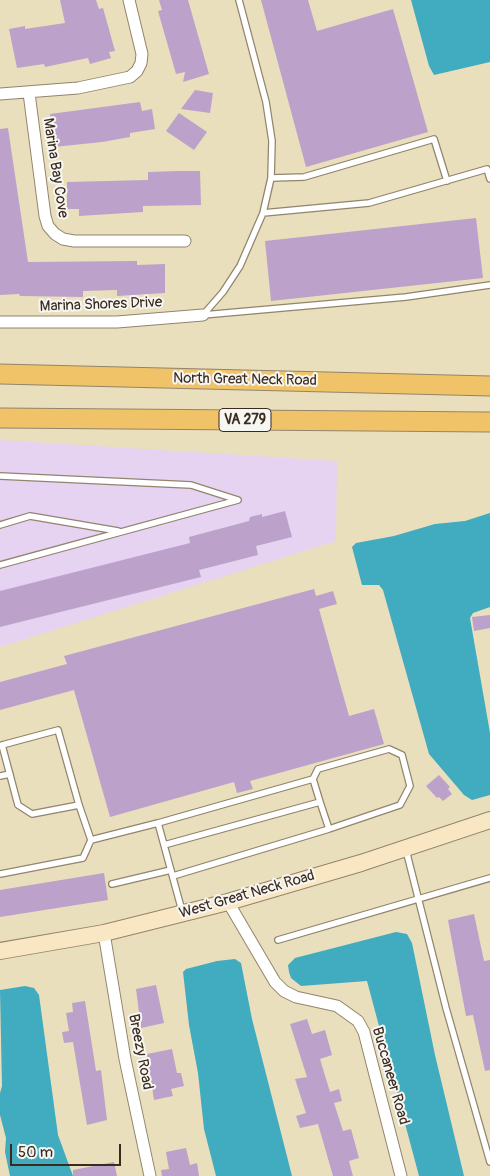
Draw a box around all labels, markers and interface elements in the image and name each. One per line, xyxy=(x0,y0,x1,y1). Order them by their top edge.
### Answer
street label: Marina Bay Cove xyxy=(38,117,72,219)
street label: Marina Shores Drive xyxy=(39,294,163,316)
street label: North Great Neck Road xyxy=(173,370,317,390)
road number: VA 279 xyxy=(219,408,271,432)
street label: West Great Neck Road xyxy=(177,867,317,923)
street label: Breezy Road xyxy=(124,1013,156,1091)
street label: Buccaneer Road xyxy=(367,1025,413,1127)
scale bar xyxy=(12,1134,124,1166)
text: 50 m xyxy=(18,1143,53,1162)

